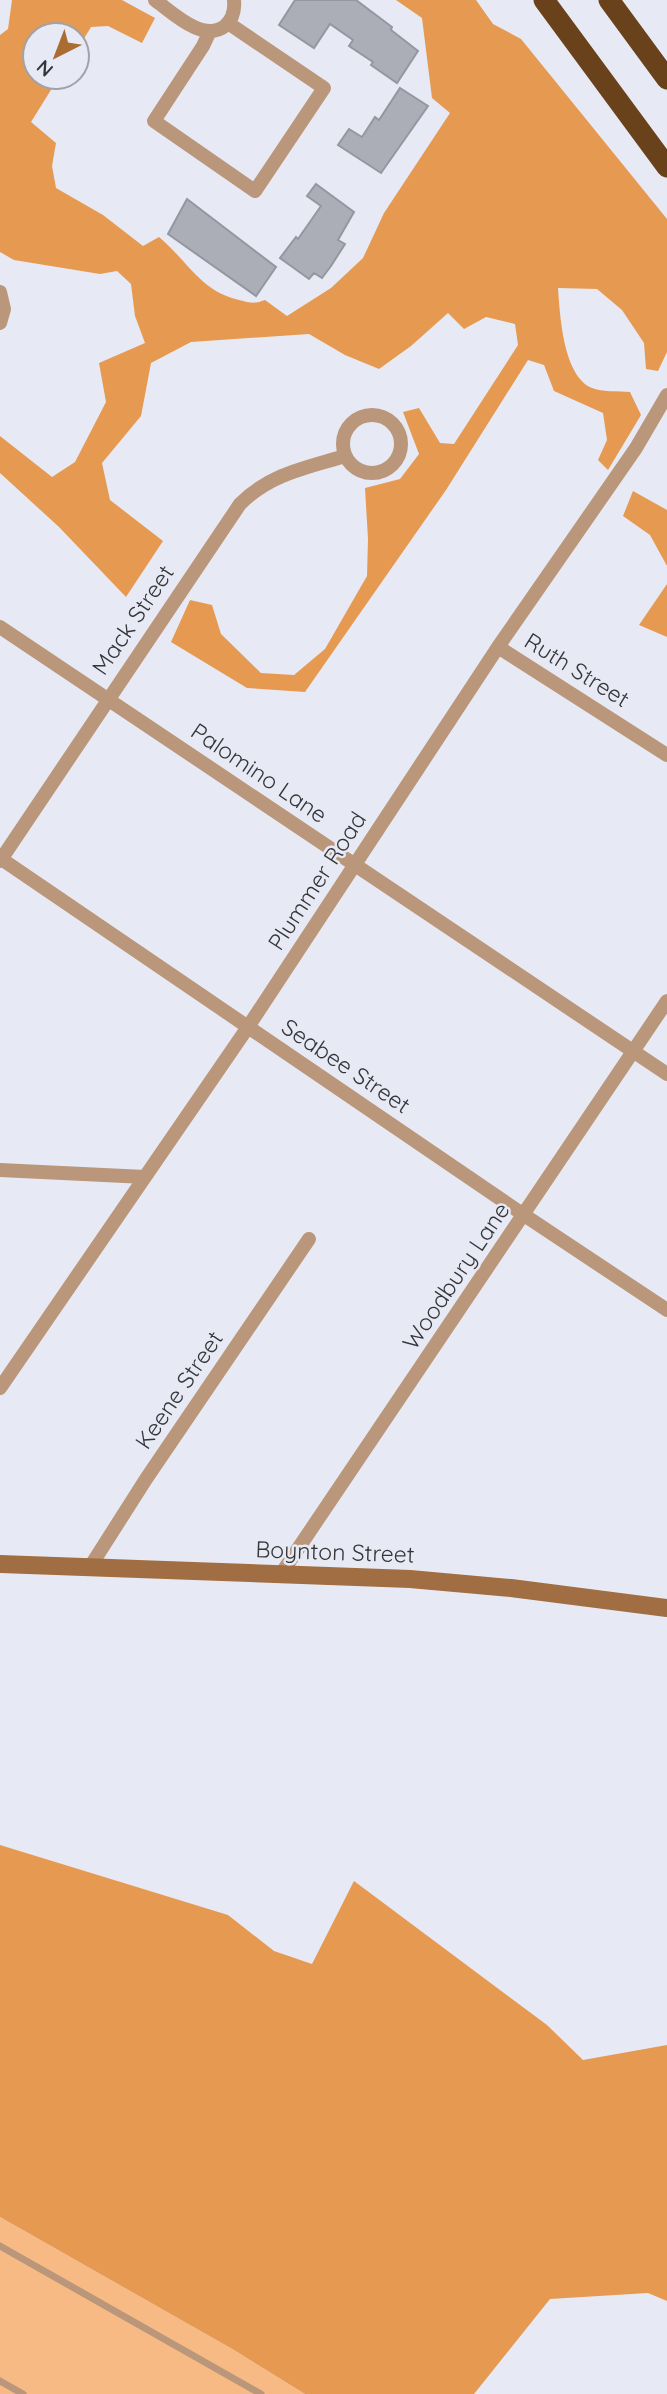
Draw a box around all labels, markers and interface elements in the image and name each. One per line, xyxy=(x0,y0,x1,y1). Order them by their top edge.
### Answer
north arrow xyxy=(21,21,91,91)
text: N xyxy=(31,55,58,82)
street label: Mack Street xyxy=(85,559,180,680)
street label: Ruth Street xyxy=(519,626,635,713)
street label: Palomino Lane xyxy=(186,716,333,829)
street label: Plummer Road xyxy=(261,806,372,955)
street label: Seabee Street xyxy=(276,1012,416,1119)
street label: Woodbury Lane xyxy=(396,1197,515,1355)
street label: Keene Street xyxy=(128,1325,229,1454)
street label: Boynton Street xyxy=(255,1534,415,1569)

